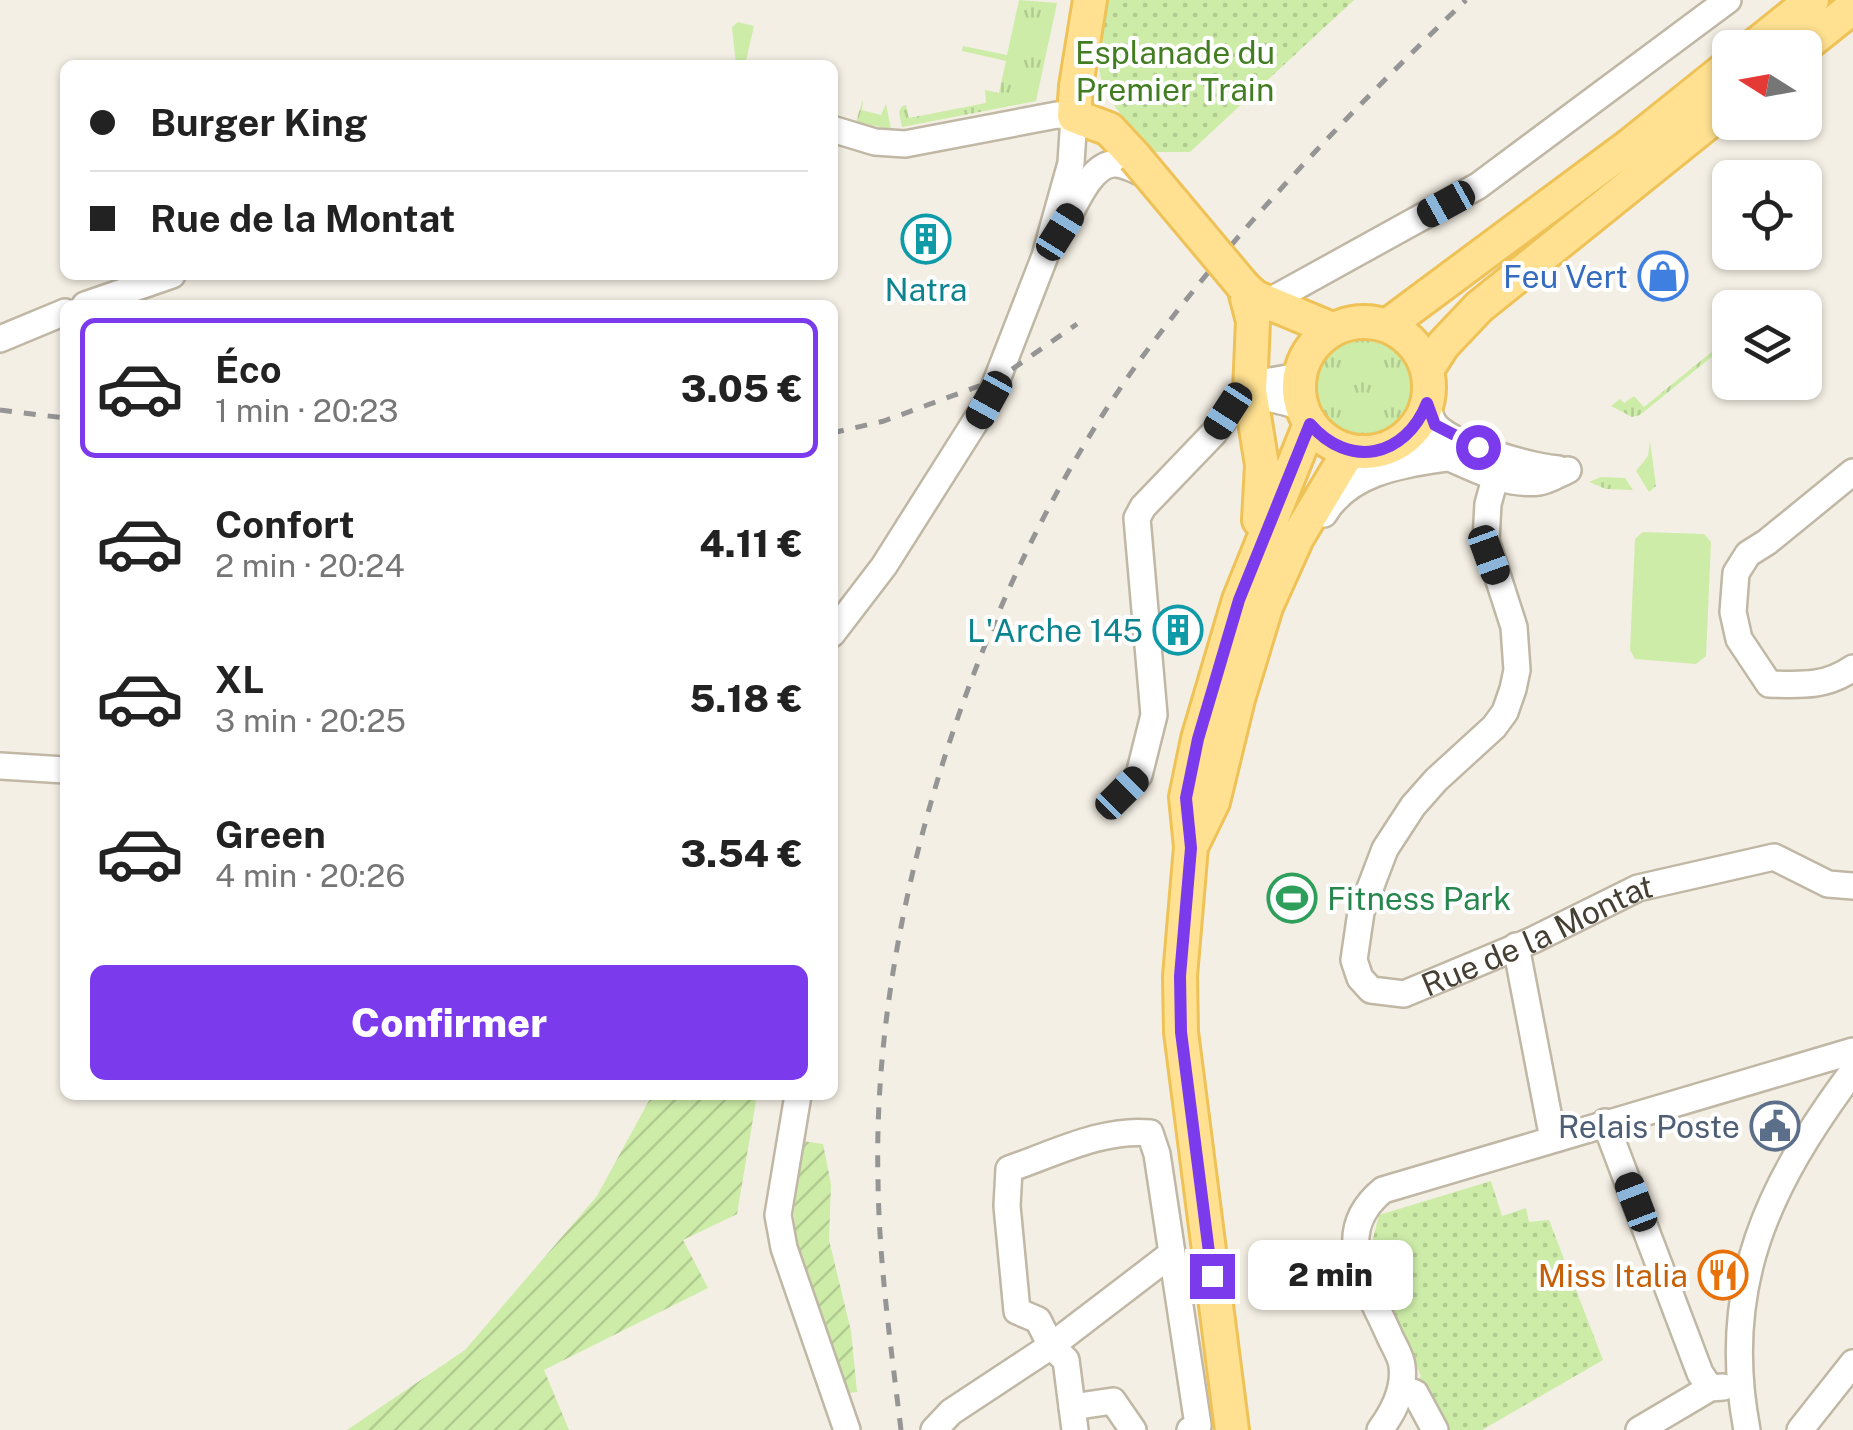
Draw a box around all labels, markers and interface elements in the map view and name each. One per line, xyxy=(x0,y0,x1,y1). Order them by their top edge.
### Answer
north arrow xyxy=(1712,30,1822,140)
map controls xyxy=(1712,30,1822,400)
park label: Esplanade du Premier Train xyxy=(1075,34,1275,108)
text: Burger King xyxy=(150,100,368,145)
button: locate xyxy=(1712,160,1822,270)
car xyxy=(1412,176,1480,232)
text: Rue de la Montat xyxy=(150,196,455,241)
car xyxy=(1031,199,1089,265)
building icon: Natra xyxy=(900,213,952,265)
shop icon: Feu Vert xyxy=(1637,250,1689,302)
place label: Feu Vert xyxy=(1503,258,1628,295)
place label: Natra xyxy=(884,271,968,308)
button: layers xyxy=(1712,290,1822,400)
icon: car xyxy=(95,343,185,433)
text: Éco xyxy=(215,347,282,392)
text: 3.05 € xyxy=(681,366,803,411)
car xyxy=(961,366,1017,434)
car xyxy=(1199,378,1257,444)
text: 1 min · 20:23 xyxy=(215,392,399,429)
route start xyxy=(1456,425,1501,470)
icon: car xyxy=(95,498,185,588)
text: Confort xyxy=(215,502,355,547)
text: 4.11 € xyxy=(699,521,803,566)
car xyxy=(1465,522,1513,588)
text: 2 min · 20:24 xyxy=(215,547,405,584)
building icon: L'Arche 145 xyxy=(1152,604,1204,656)
place label: L'Arche 145 xyxy=(967,612,1143,649)
icon: car xyxy=(95,653,185,743)
text: XL xyxy=(215,657,264,702)
text: 5.18 € xyxy=(689,676,803,721)
text: 3 min · 20:25 xyxy=(215,702,406,739)
car xyxy=(1090,761,1154,825)
icon: car xyxy=(95,808,185,898)
text: Green xyxy=(215,812,326,857)
text: 3.54 € xyxy=(681,831,803,876)
text: 4 min · 20:26 xyxy=(215,857,405,894)
street label: Rue de la Montat xyxy=(1416,867,1656,1003)
sports icon: Fitness Park xyxy=(1266,872,1318,924)
place label: Fitness Park xyxy=(1327,880,1511,917)
button: Confirmer xyxy=(90,965,808,1080)
public building icon: Relais Poste xyxy=(1749,1100,1801,1152)
place label: Relais Poste xyxy=(1558,1108,1740,1145)
car xyxy=(1611,1169,1661,1235)
callout: 2 min xyxy=(1247,1241,1412,1311)
restaurant icon: Miss Italia xyxy=(1697,1249,1749,1301)
route end xyxy=(1190,1254,1235,1299)
text: 2 min xyxy=(1288,1256,1373,1293)
place label: Miss Italia xyxy=(1538,1257,1688,1294)

